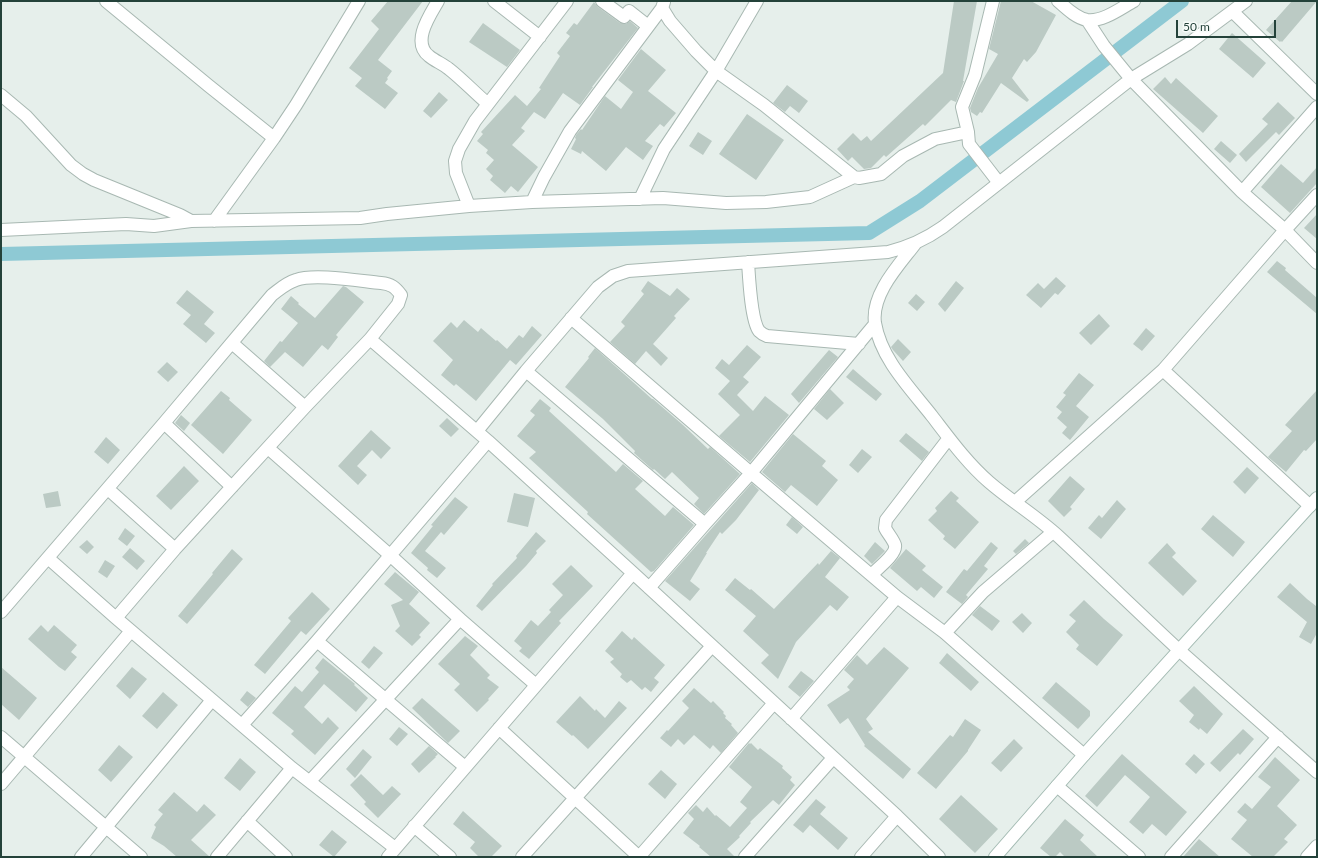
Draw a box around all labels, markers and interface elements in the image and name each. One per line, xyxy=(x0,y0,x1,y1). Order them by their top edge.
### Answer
scale bar xyxy=(1178,12,1278,38)
text: 50 m xyxy=(1183,19,1210,34)

